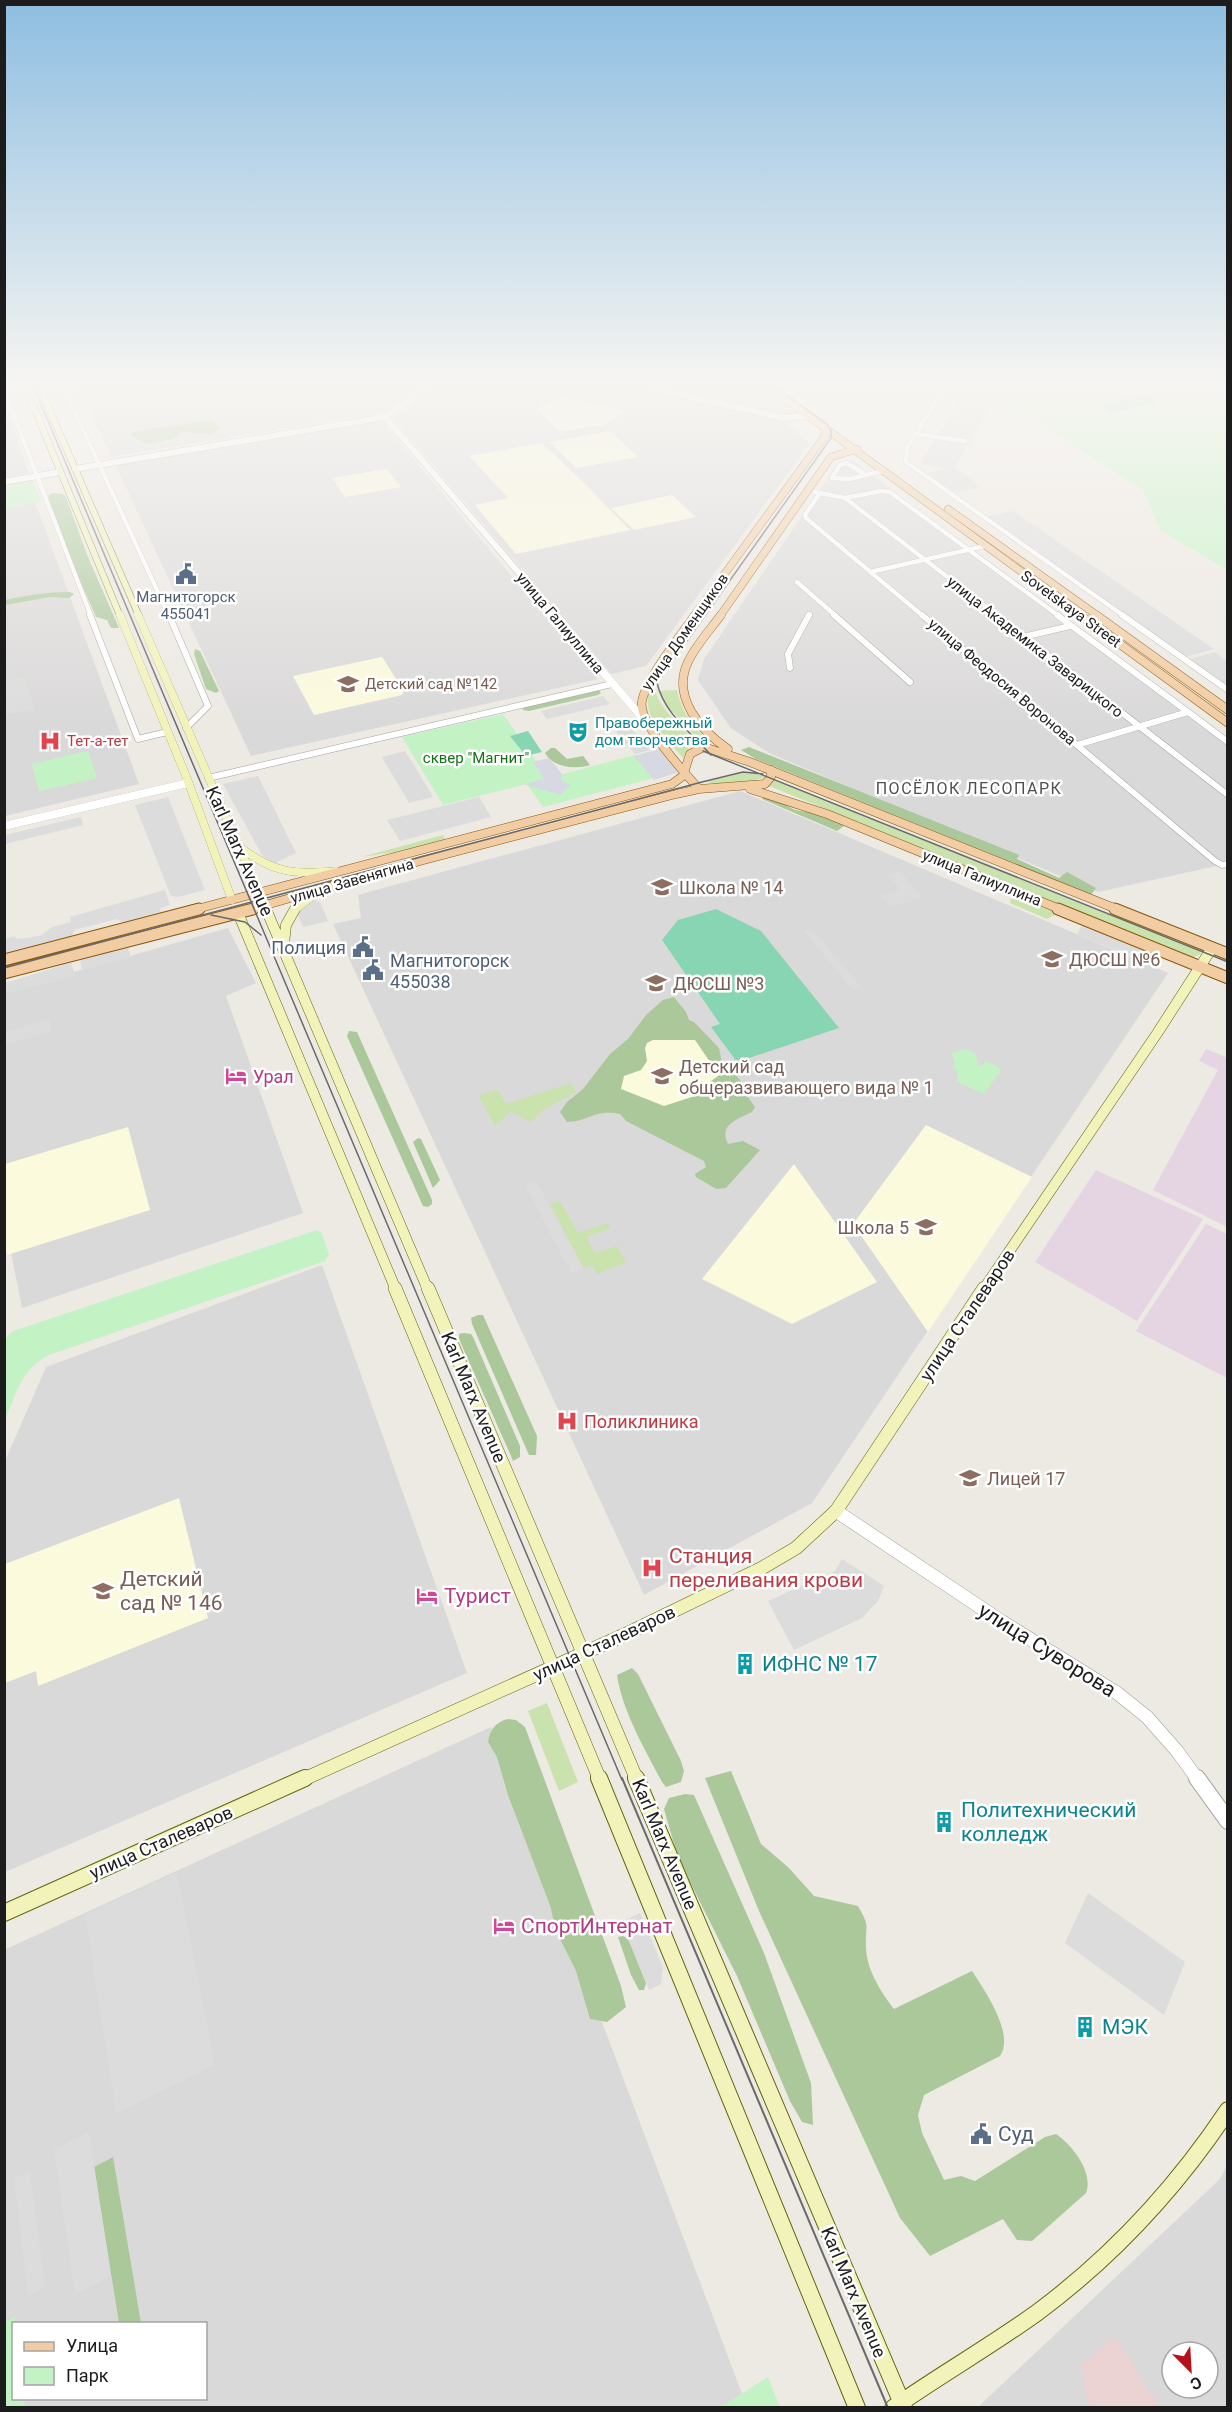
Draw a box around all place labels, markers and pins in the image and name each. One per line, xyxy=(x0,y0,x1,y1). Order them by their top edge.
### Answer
public building icon: Магнитогорск 455041 xyxy=(174,562,198,586)
place label: Магнитогорск 455041 xyxy=(136,588,236,623)
school or university icon: Детский сад №142 xyxy=(336,672,360,696)
place label: Детский сад №142 xyxy=(365,675,497,693)
place label: Правобережный дом творчества xyxy=(595,714,713,749)
theatre icon: Правобережный дом творчества xyxy=(566,720,590,744)
hospital icon: Тет-а-тет xyxy=(38,729,62,753)
place label: Тет-а-тет xyxy=(67,732,128,750)
school or university icon: Школа № 14 xyxy=(650,875,674,899)
place label: Школа № 14 xyxy=(679,877,783,898)
public building icon: Полиция xyxy=(351,935,375,959)
place label: Полиция xyxy=(271,937,346,958)
school or university icon: ДЮСШ №6 xyxy=(1040,947,1064,971)
place label: ДЮСШ №6 xyxy=(1069,949,1160,970)
place label: Магнитогорск 455038 xyxy=(390,950,510,992)
public building icon: Магнитогорск 455038 xyxy=(361,958,385,982)
school or university icon: ДЮСШ №3 xyxy=(644,971,668,995)
place label: ДЮСШ №3 xyxy=(673,973,764,994)
place label: Детский сад общеразвивающего вида № 1 xyxy=(679,1056,934,1098)
hotel icon: Урал xyxy=(224,1064,248,1088)
school or university icon: Детский сад общеразвивающего вида № 1 xyxy=(650,1064,674,1088)
place label: Урал xyxy=(253,1066,294,1087)
school or university icon: Школа 5 xyxy=(914,1215,938,1239)
place label: Школа 5 xyxy=(838,1217,909,1238)
hospital icon: Поликлиника xyxy=(555,1409,579,1433)
place label: Поликлиника xyxy=(584,1411,699,1432)
school or university icon: Лицей 17 xyxy=(958,1466,982,1490)
place label: Лицей 17 xyxy=(987,1468,1065,1489)
place label: Станция переливания крови xyxy=(669,1544,863,1592)
hospital icon: Станция переливания крови xyxy=(640,1556,664,1580)
place label: Детский сад № 146 xyxy=(120,1567,223,1615)
school or university icon: Детский сад № 146 xyxy=(91,1579,115,1603)
hotel icon: Турист xyxy=(415,1584,439,1608)
place label: Турист xyxy=(444,1584,511,1608)
building icon: ИФНС № 17 xyxy=(733,1652,757,1676)
place label: ИФНС № 17 xyxy=(762,1652,877,1676)
place label: Политехнический колледж xyxy=(961,1798,1136,1846)
building icon: Политехнический колледж xyxy=(932,1810,956,1834)
hotel icon: СпортИнтернат xyxy=(492,1914,516,1938)
place label: СпортИнтернат xyxy=(521,1914,673,1938)
building icon: МЭК xyxy=(1073,2015,1097,2039)
place label: МЭК xyxy=(1102,2015,1148,2039)
public building icon: Суд xyxy=(969,2122,993,2146)
place label: Суд xyxy=(998,2122,1034,2146)

